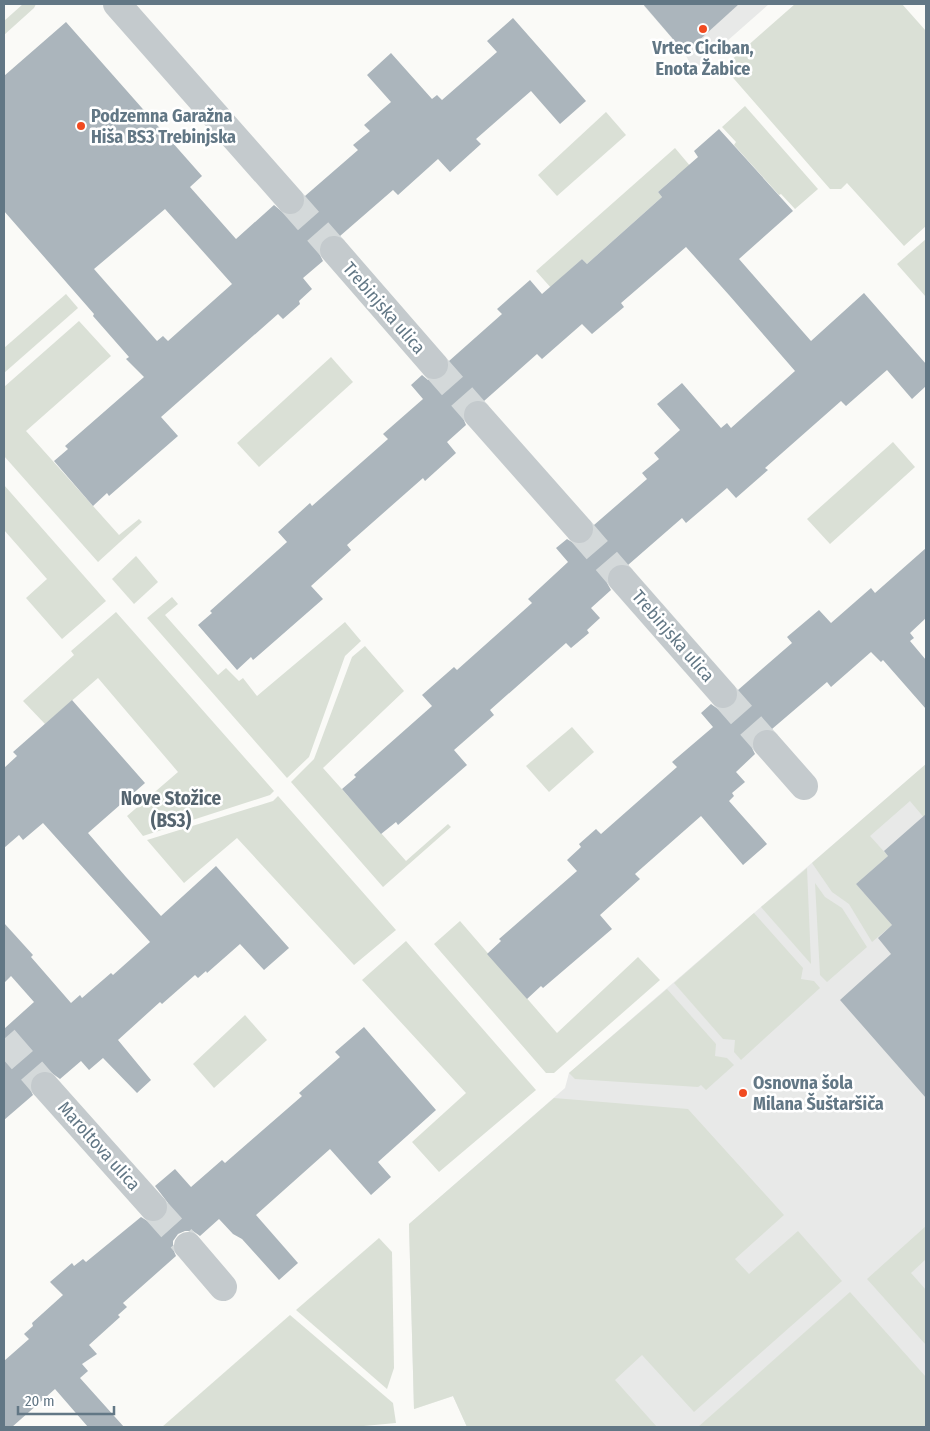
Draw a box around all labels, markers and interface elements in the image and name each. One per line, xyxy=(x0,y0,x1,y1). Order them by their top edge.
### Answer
marker: Vrtec Ciciban, Enota Žabice xyxy=(697,23,709,35)
place label: Vrtec Ciciban, Enota Žabice xyxy=(651,37,754,80)
place label: Podzemna Garažna Hiša BS3 Trebinjska xyxy=(91,105,236,148)
marker: Podzemna Garažna Hiša BS3 Trebinjska xyxy=(75,120,87,132)
street label: Trebinjska ulica xyxy=(338,258,430,359)
street label: Trebinjska ulica xyxy=(627,586,719,687)
district label: Nove Stožice (BS3) xyxy=(121,787,222,832)
place label: Osnovna šola Milana Šuštaršiča xyxy=(753,1072,884,1115)
marker: Osnovna šola Milana Šuštaršiča xyxy=(737,1087,749,1099)
street label: Maroltova ulica xyxy=(53,1097,145,1195)
scale bar xyxy=(18,1384,114,1416)
text: 20 m xyxy=(25,1392,55,1410)

